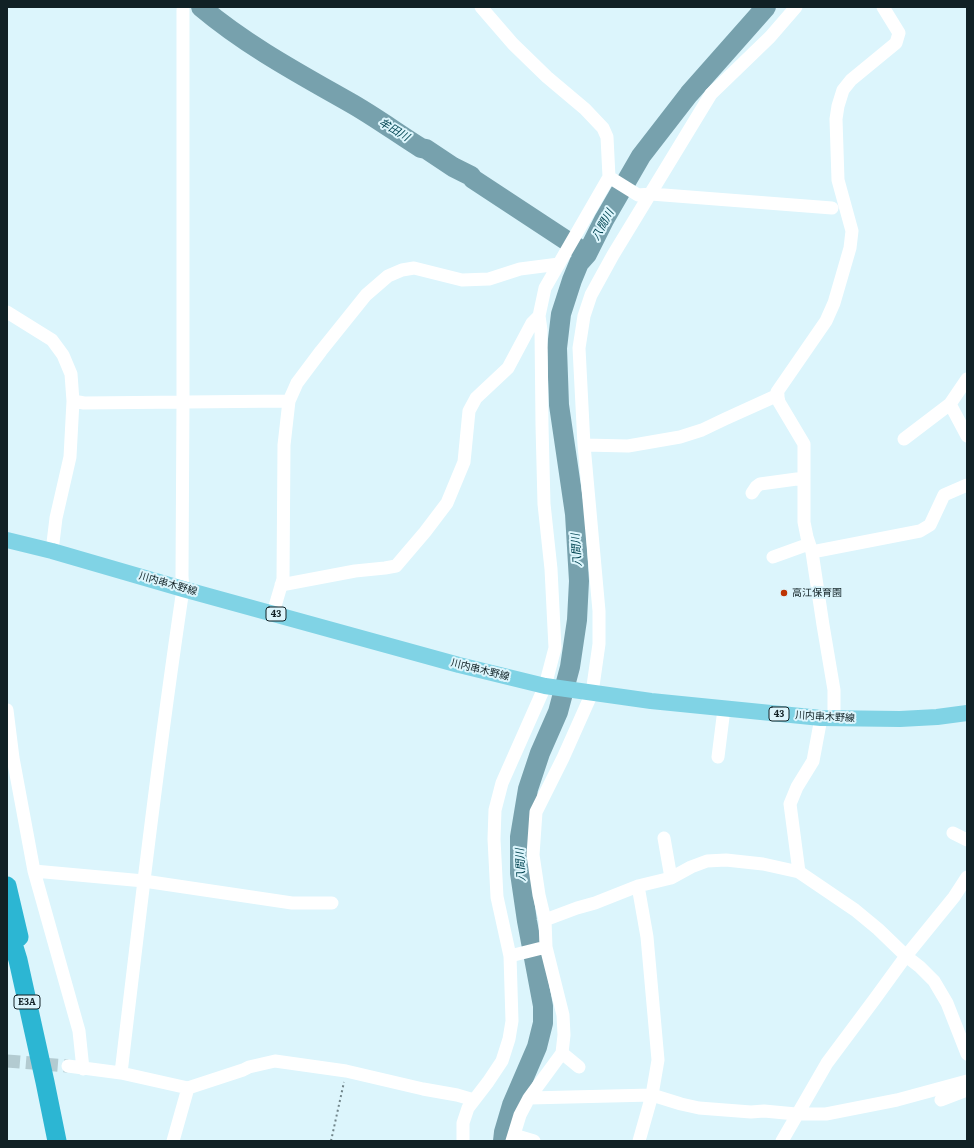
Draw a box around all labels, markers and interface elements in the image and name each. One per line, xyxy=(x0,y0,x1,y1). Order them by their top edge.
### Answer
water label: 牟田川 xyxy=(376,116,412,144)
water label: 八間川 xyxy=(589,207,617,243)
water label: 八間川 xyxy=(569,533,585,567)
street label: 川内串木野線 xyxy=(138,570,198,598)
place label: 高江保育園 xyxy=(792,587,842,599)
marker: 高江保育園 xyxy=(779,588,789,598)
road number: 43 xyxy=(266,607,286,621)
street label: 川内串木野線 xyxy=(449,657,511,683)
road number: 43 xyxy=(769,707,789,721)
street label: 川内串木野線 xyxy=(795,709,855,725)
water label: 八間川 xyxy=(514,848,528,882)
road number: E3A xyxy=(14,995,40,1009)

